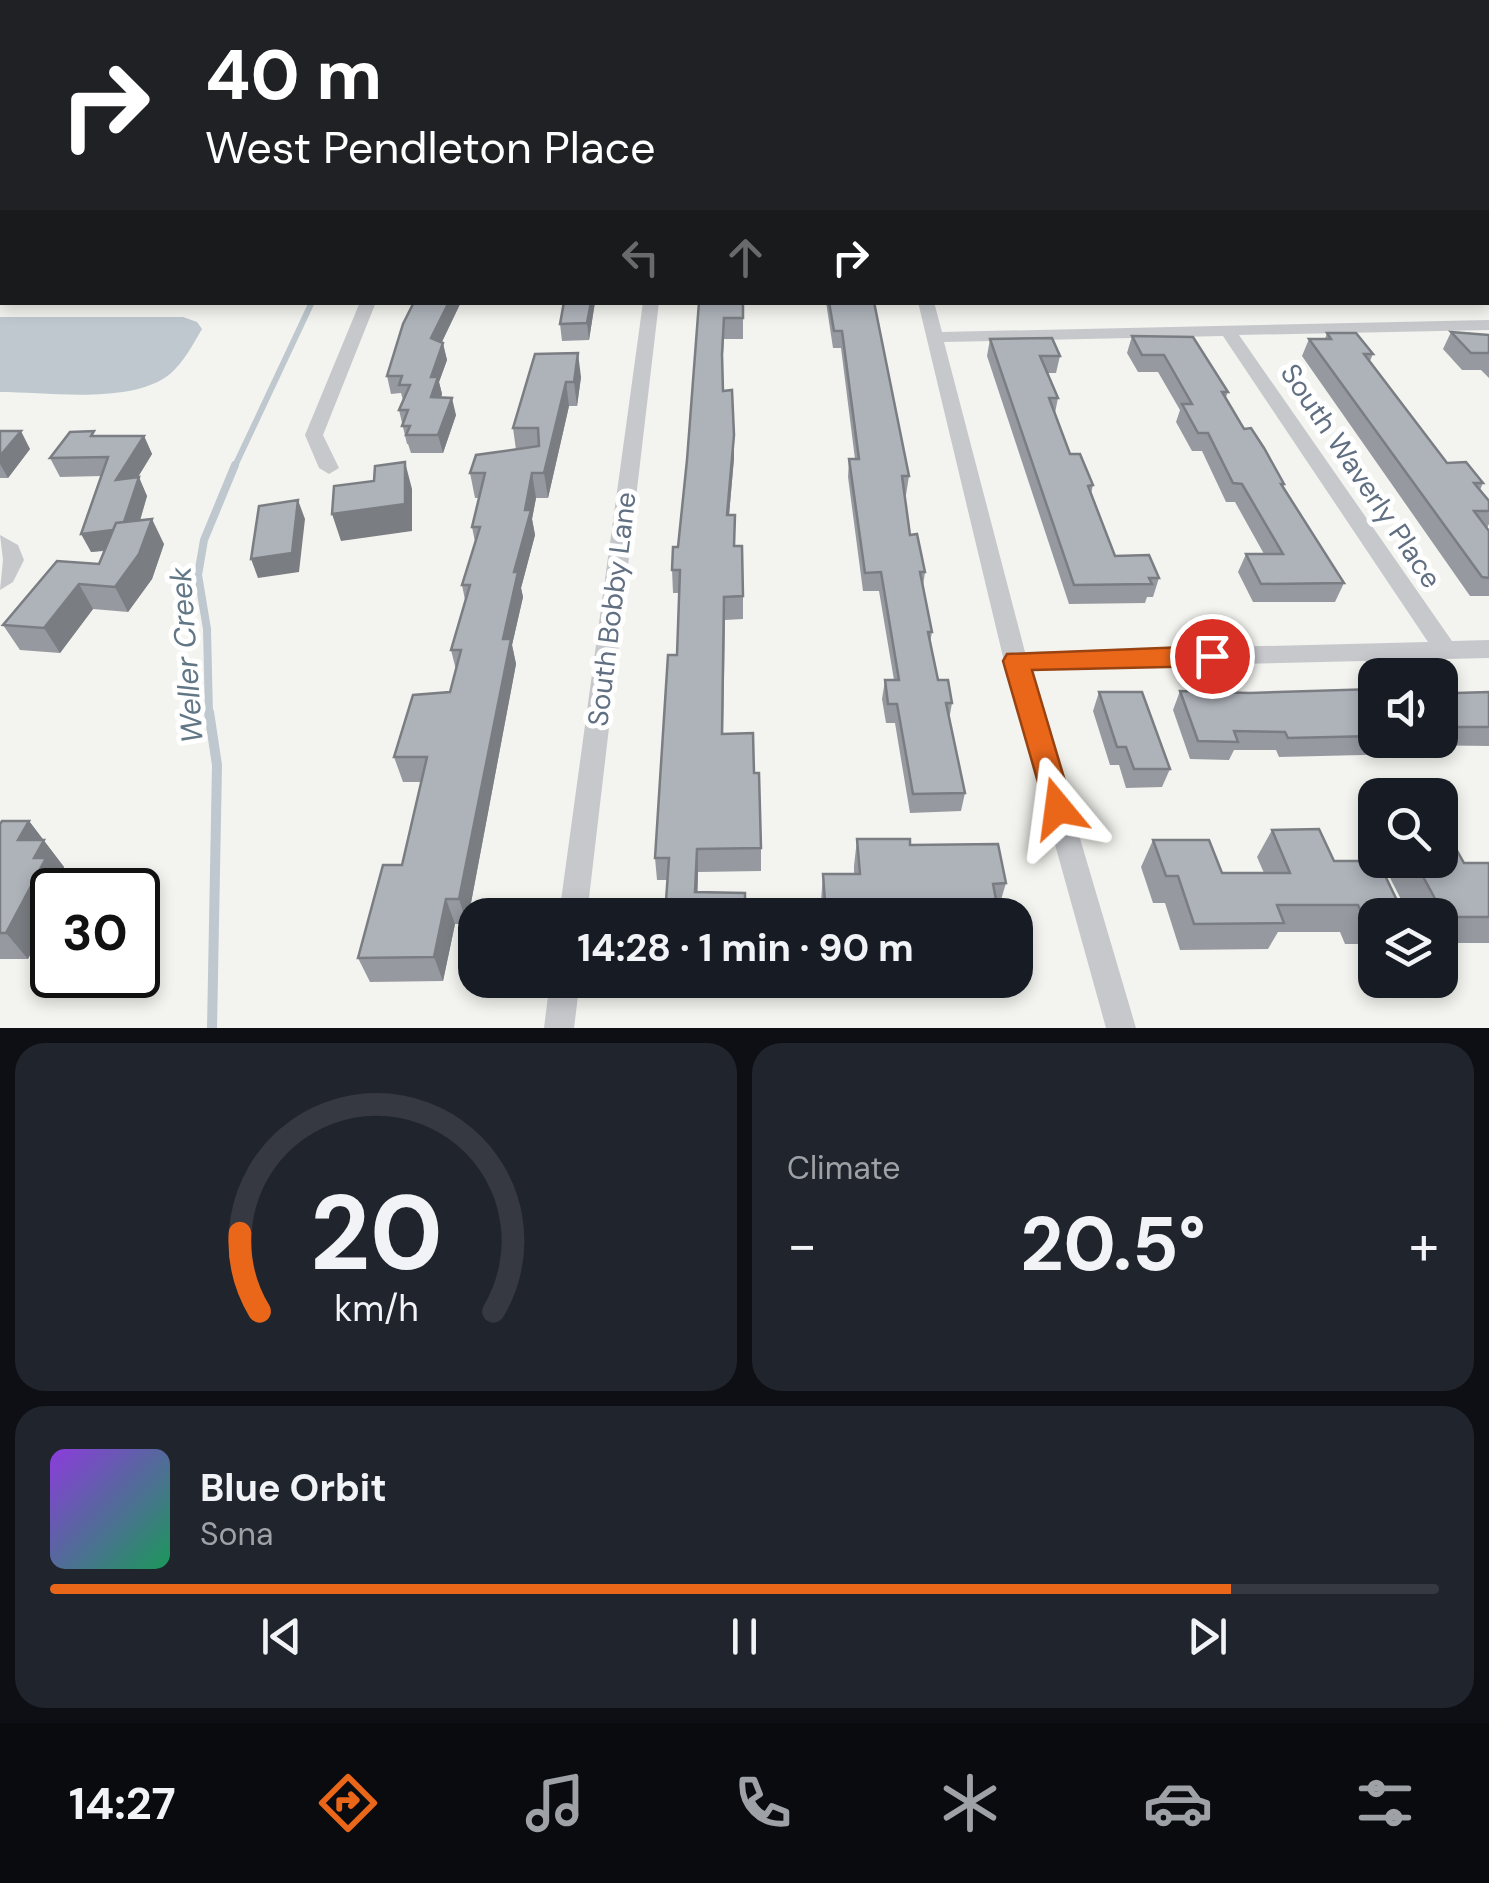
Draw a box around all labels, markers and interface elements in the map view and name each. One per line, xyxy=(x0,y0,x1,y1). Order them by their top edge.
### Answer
text: 40 m xyxy=(205,30,382,121)
icon: right xyxy=(40,40,170,170)
text: West Pendleton Place xyxy=(205,118,656,177)
icon: left xyxy=(613,230,668,285)
icon: ahead xyxy=(718,230,773,285)
icon: right xyxy=(823,230,878,285)
street label: South Waverly Place xyxy=(1272,357,1450,595)
street label: South Bobby Lane xyxy=(579,490,645,728)
water label: Weller Creek xyxy=(160,565,212,745)
pin xyxy=(1170,614,1255,699)
icon: arrive xyxy=(1185,629,1240,684)
map controls xyxy=(1358,658,1458,998)
button: sound xyxy=(1358,658,1458,758)
position arrow xyxy=(1006,756,1110,860)
button: search xyxy=(1358,778,1458,878)
speed limit sign: 30 xyxy=(30,868,160,998)
button: layers xyxy=(1358,898,1458,998)
text: 14:28 · 1 min · 90 m xyxy=(577,923,914,973)
text: Climate xyxy=(787,1147,901,1189)
text: 20 xyxy=(310,1166,442,1301)
text: 20.5° xyxy=(1020,1196,1206,1293)
text: − xyxy=(787,1209,817,1281)
text: + xyxy=(1409,1209,1439,1281)
text: km/h xyxy=(334,1286,418,1332)
text: Blue Orbit xyxy=(200,1463,387,1513)
text: Sona xyxy=(200,1513,273,1555)
icon: previous xyxy=(254,1609,309,1664)
icon: pause xyxy=(717,1609,772,1664)
icon: next xyxy=(1180,1609,1235,1664)
icon: directions xyxy=(313,1768,383,1838)
icon: music xyxy=(520,1768,590,1838)
icon: phone xyxy=(728,1768,798,1838)
icon: climate xyxy=(935,1768,1005,1838)
icon: car xyxy=(1143,1768,1213,1838)
icon: filters xyxy=(1350,1768,1420,1838)
text: 14:27 xyxy=(69,1774,176,1833)

